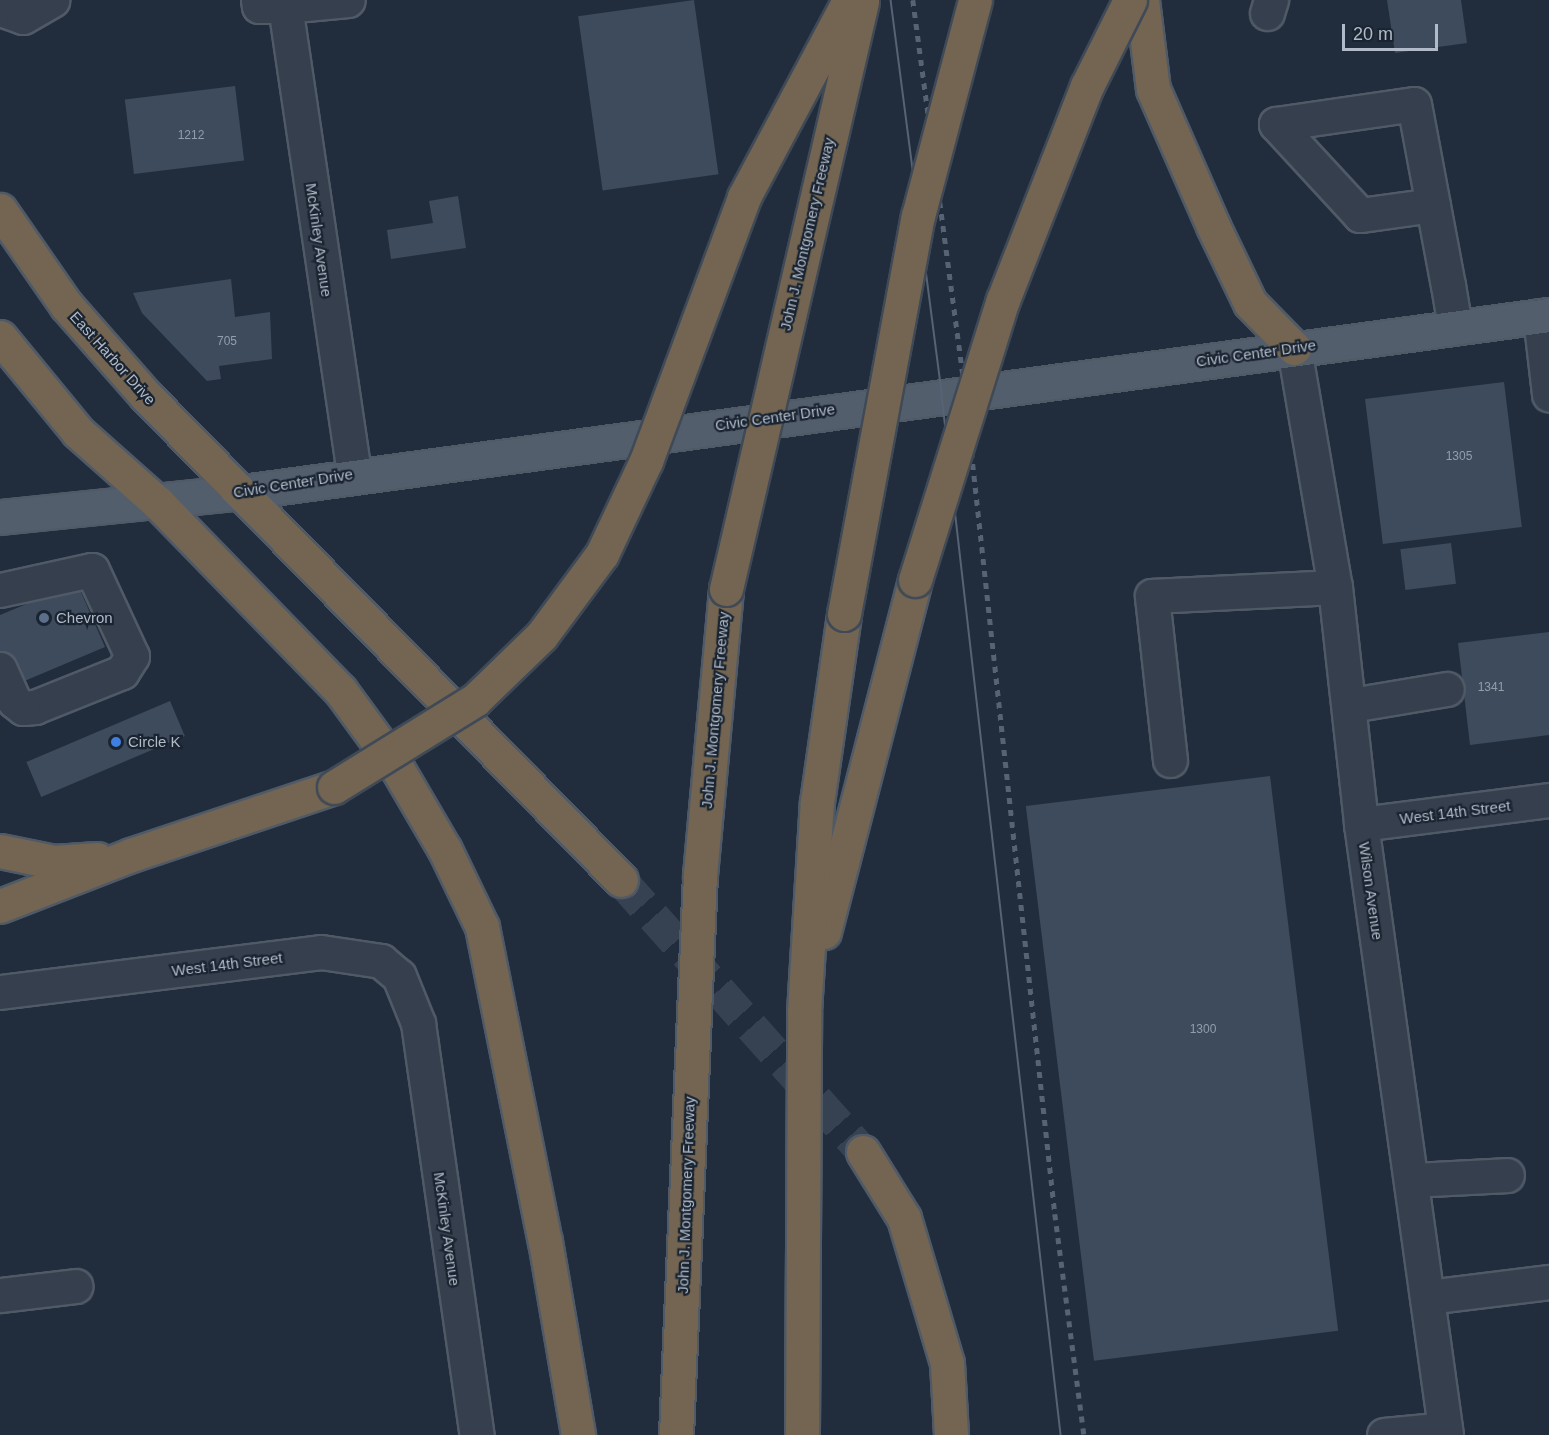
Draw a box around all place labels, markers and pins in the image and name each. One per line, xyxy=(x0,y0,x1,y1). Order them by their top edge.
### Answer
place label: Chevron xyxy=(56,609,113,627)
marker: Chevron xyxy=(37,611,51,625)
place label: Circle K xyxy=(128,733,181,751)
marker: Circle K xyxy=(109,735,123,749)

